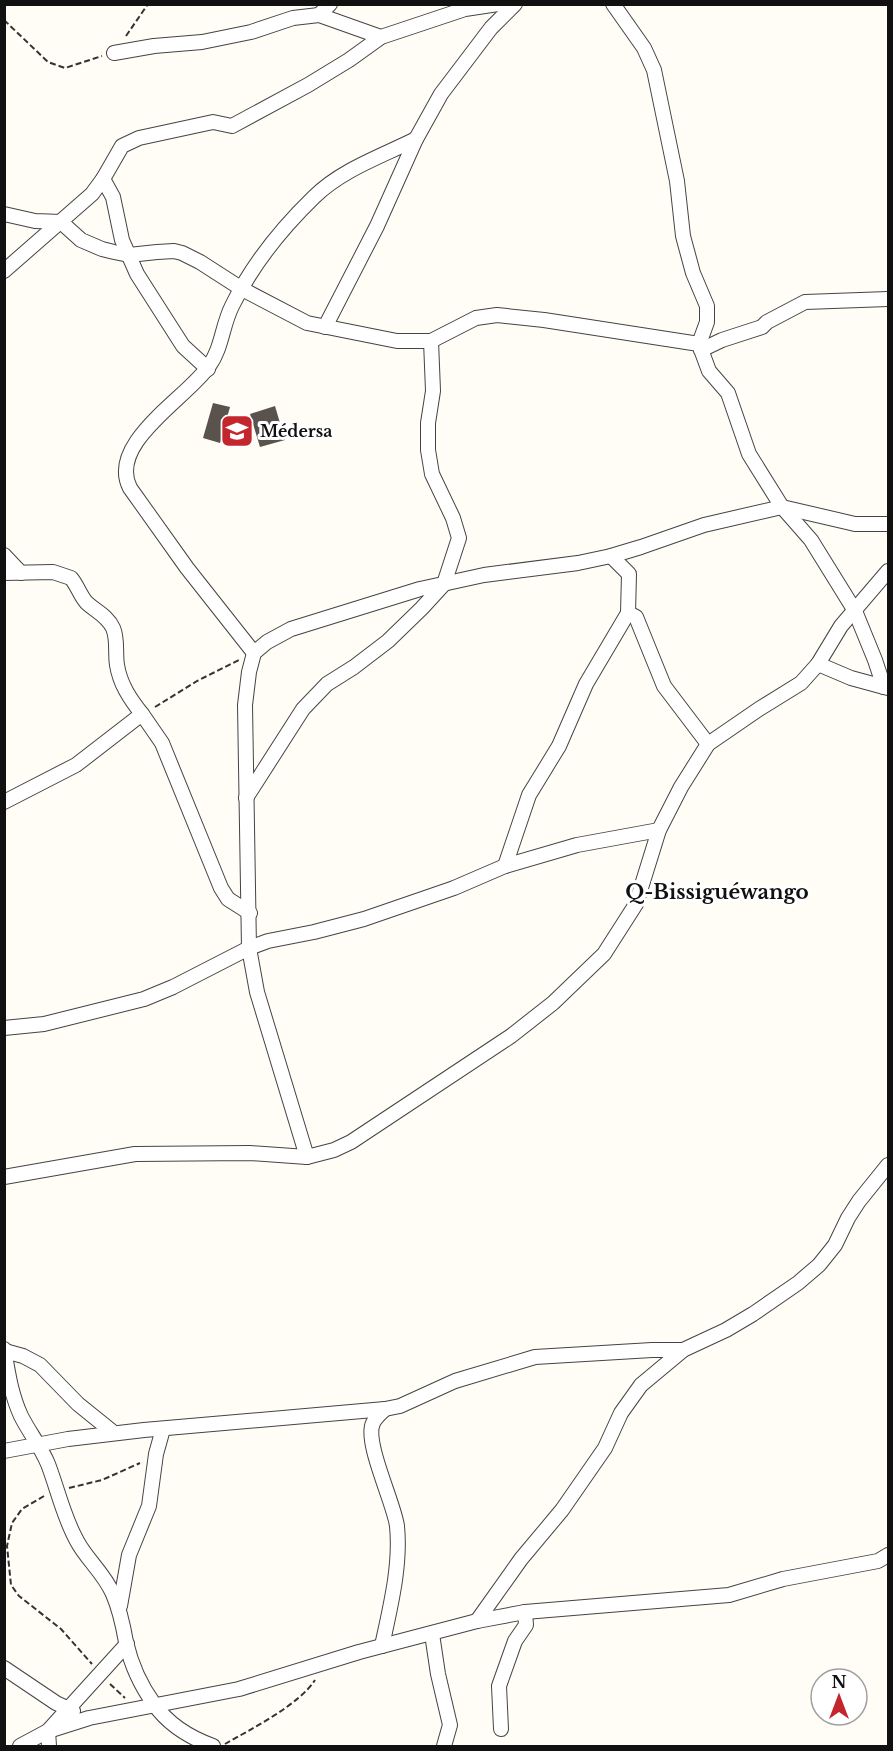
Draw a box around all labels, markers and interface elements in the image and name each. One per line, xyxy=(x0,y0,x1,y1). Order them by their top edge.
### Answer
school or university icon: Médersa xyxy=(219,413,255,449)
place label: Médersa xyxy=(260,421,332,441)
district label: Q-Bissiguéwango xyxy=(625,880,809,904)
north arrow xyxy=(809,1667,869,1727)
text: N xyxy=(831,1672,847,1692)

